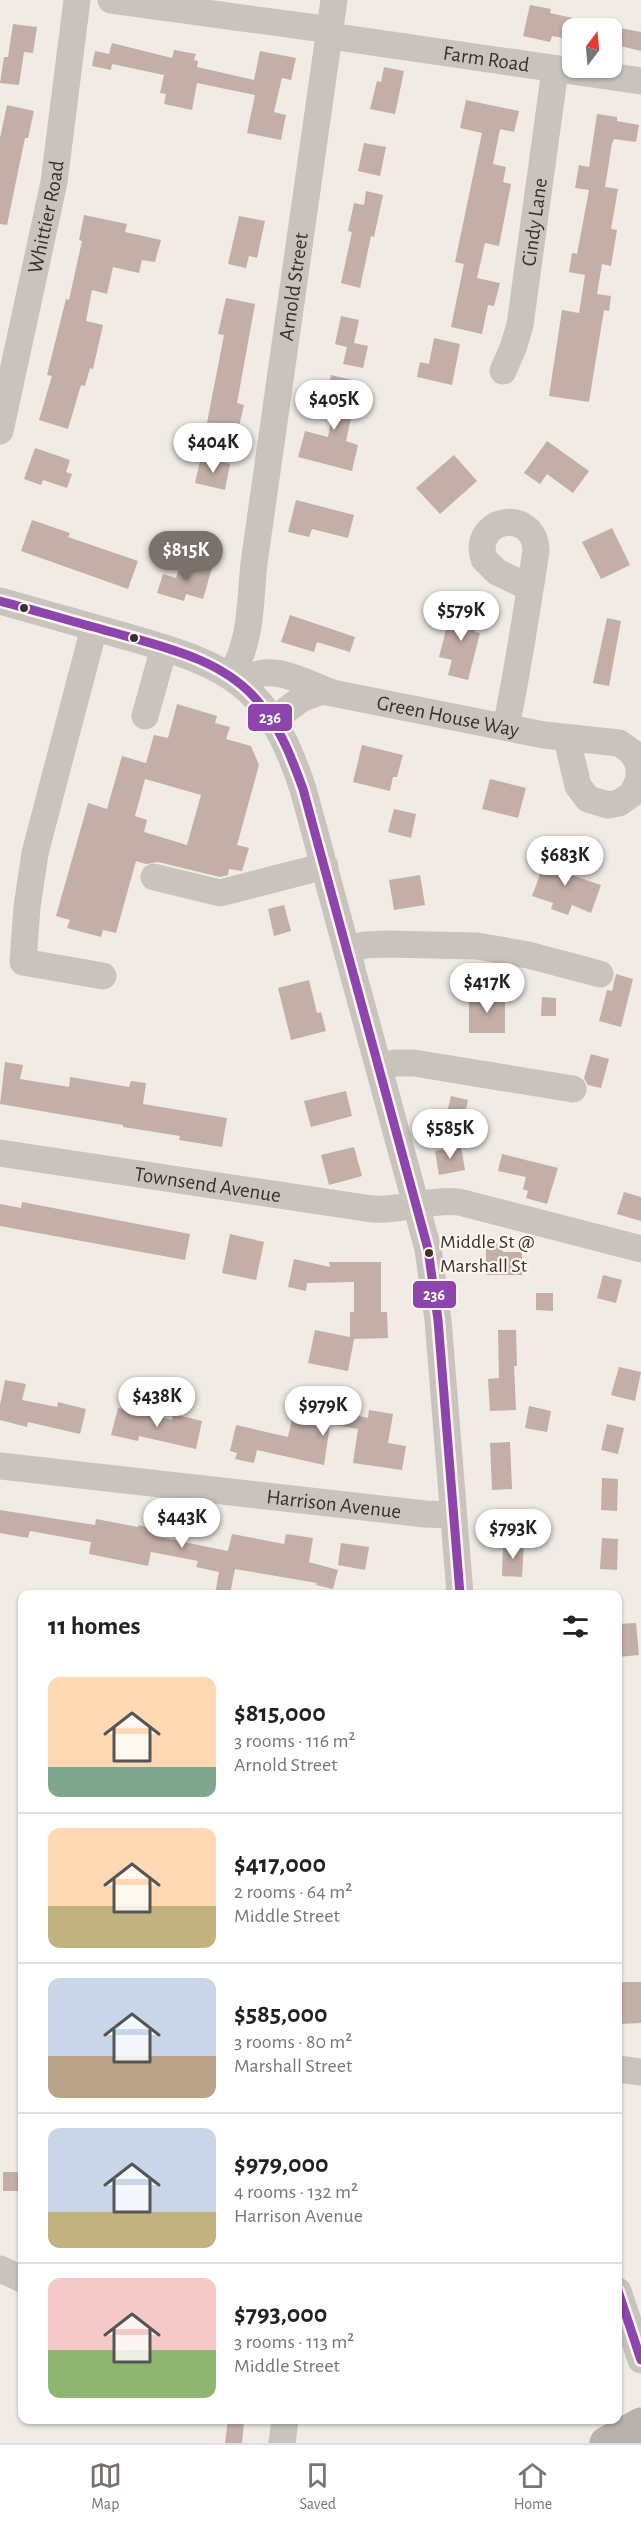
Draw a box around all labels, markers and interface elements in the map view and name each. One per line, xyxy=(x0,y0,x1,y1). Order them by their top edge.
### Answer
north arrow xyxy=(562,18,622,78)
map controls xyxy=(562,18,622,78)
street label: Farm Road xyxy=(442,42,531,75)
street label: Whittier Road xyxy=(24,159,67,275)
street label: Cindy Lane xyxy=(518,177,551,268)
street label: Arnold Street xyxy=(275,231,311,342)
pin: $405K xyxy=(292,380,376,431)
text: $405K xyxy=(309,389,359,409)
pin: $404K xyxy=(171,423,255,474)
text: $404K xyxy=(187,432,239,452)
pin: $815K xyxy=(144,531,228,582)
text: $815K xyxy=(163,540,209,560)
pin: $579K xyxy=(419,591,503,642)
text: $579K xyxy=(437,600,485,620)
unlabelled marker xyxy=(18,602,30,614)
unlabelled marker xyxy=(128,632,140,644)
street label: Green House Way xyxy=(375,692,521,740)
line badge: 236 xyxy=(247,703,293,732)
text: 236 xyxy=(259,710,281,726)
pin: $683K xyxy=(523,836,607,887)
text: $683K xyxy=(541,845,589,865)
pin: $417K xyxy=(445,963,529,1014)
text: $417K xyxy=(464,972,510,992)
pin: $585K xyxy=(408,1109,492,1160)
text: $585K xyxy=(426,1118,474,1138)
street label: Townsend Avenue xyxy=(133,1163,282,1206)
place label: Middle St @ Marshall St xyxy=(440,1232,534,1276)
marker: Middle St @ Marshall St xyxy=(423,1247,435,1259)
line badge: 236 xyxy=(412,1280,457,1309)
text: 236 xyxy=(423,1287,445,1303)
pin: $438K xyxy=(115,1377,199,1428)
text: $438K xyxy=(132,1386,182,1406)
pin: $979K xyxy=(281,1386,365,1437)
text: $979K xyxy=(299,1395,347,1415)
street label: Harrison Avenue xyxy=(265,1486,402,1522)
pin: $443K xyxy=(140,1498,224,1549)
text: $443K xyxy=(157,1507,207,1527)
pin: $793K xyxy=(471,1509,555,1560)
text: $793K xyxy=(489,1518,537,1538)
icon: filters xyxy=(559,1610,592,1643)
text: 11 homes xyxy=(48,1613,140,1639)
text: $815,000 xyxy=(234,1700,326,1726)
icon: home xyxy=(96,1701,168,1773)
text: 3 rooms · 116 m² xyxy=(234,1731,355,1751)
text: Arnold Street xyxy=(234,1755,338,1775)
text: $417,000 xyxy=(234,1851,326,1877)
icon: home xyxy=(96,1852,168,1924)
text: 2 rooms · 64 m² xyxy=(234,1882,352,1902)
text: Middle Street xyxy=(234,1906,340,1926)
text: $585,000 xyxy=(234,2001,328,2027)
icon: home xyxy=(96,2002,168,2074)
text: 3 rooms · 80 m² xyxy=(234,2032,352,2052)
text: Marshall Street xyxy=(234,2056,352,2076)
text: $979,000 xyxy=(234,2151,329,2177)
icon: home xyxy=(96,2152,168,2224)
text: 4 rooms · 132 m² xyxy=(234,2182,358,2202)
text: Harrison Avenue xyxy=(234,2206,363,2226)
text: $793,000 xyxy=(234,2301,327,2327)
icon: home xyxy=(96,2302,168,2374)
text: 3 rooms · 113 m² xyxy=(234,2332,354,2352)
text: Middle Street xyxy=(234,2356,340,2376)
tab: Map xyxy=(89,2459,122,2514)
tab: Saved xyxy=(299,2459,336,2514)
tab: Home xyxy=(514,2459,552,2514)

